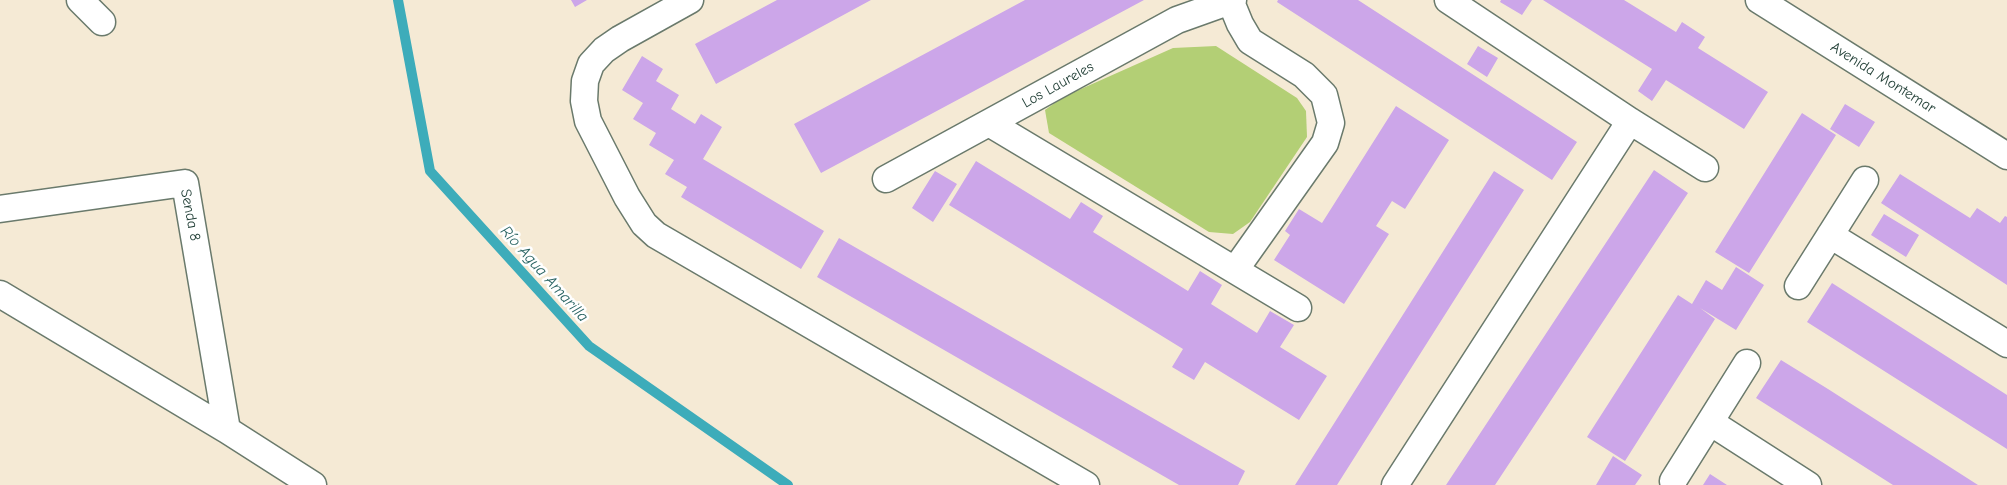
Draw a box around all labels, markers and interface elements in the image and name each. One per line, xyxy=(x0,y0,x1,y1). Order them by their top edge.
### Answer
street label: Avenida Montemar xyxy=(1827,38,1939,118)
street label: Los Laureles xyxy=(1019,58,1097,112)
street label: Senda 8 xyxy=(176,188,204,242)
water label: Río Agua Amarilla xyxy=(496,222,592,326)

